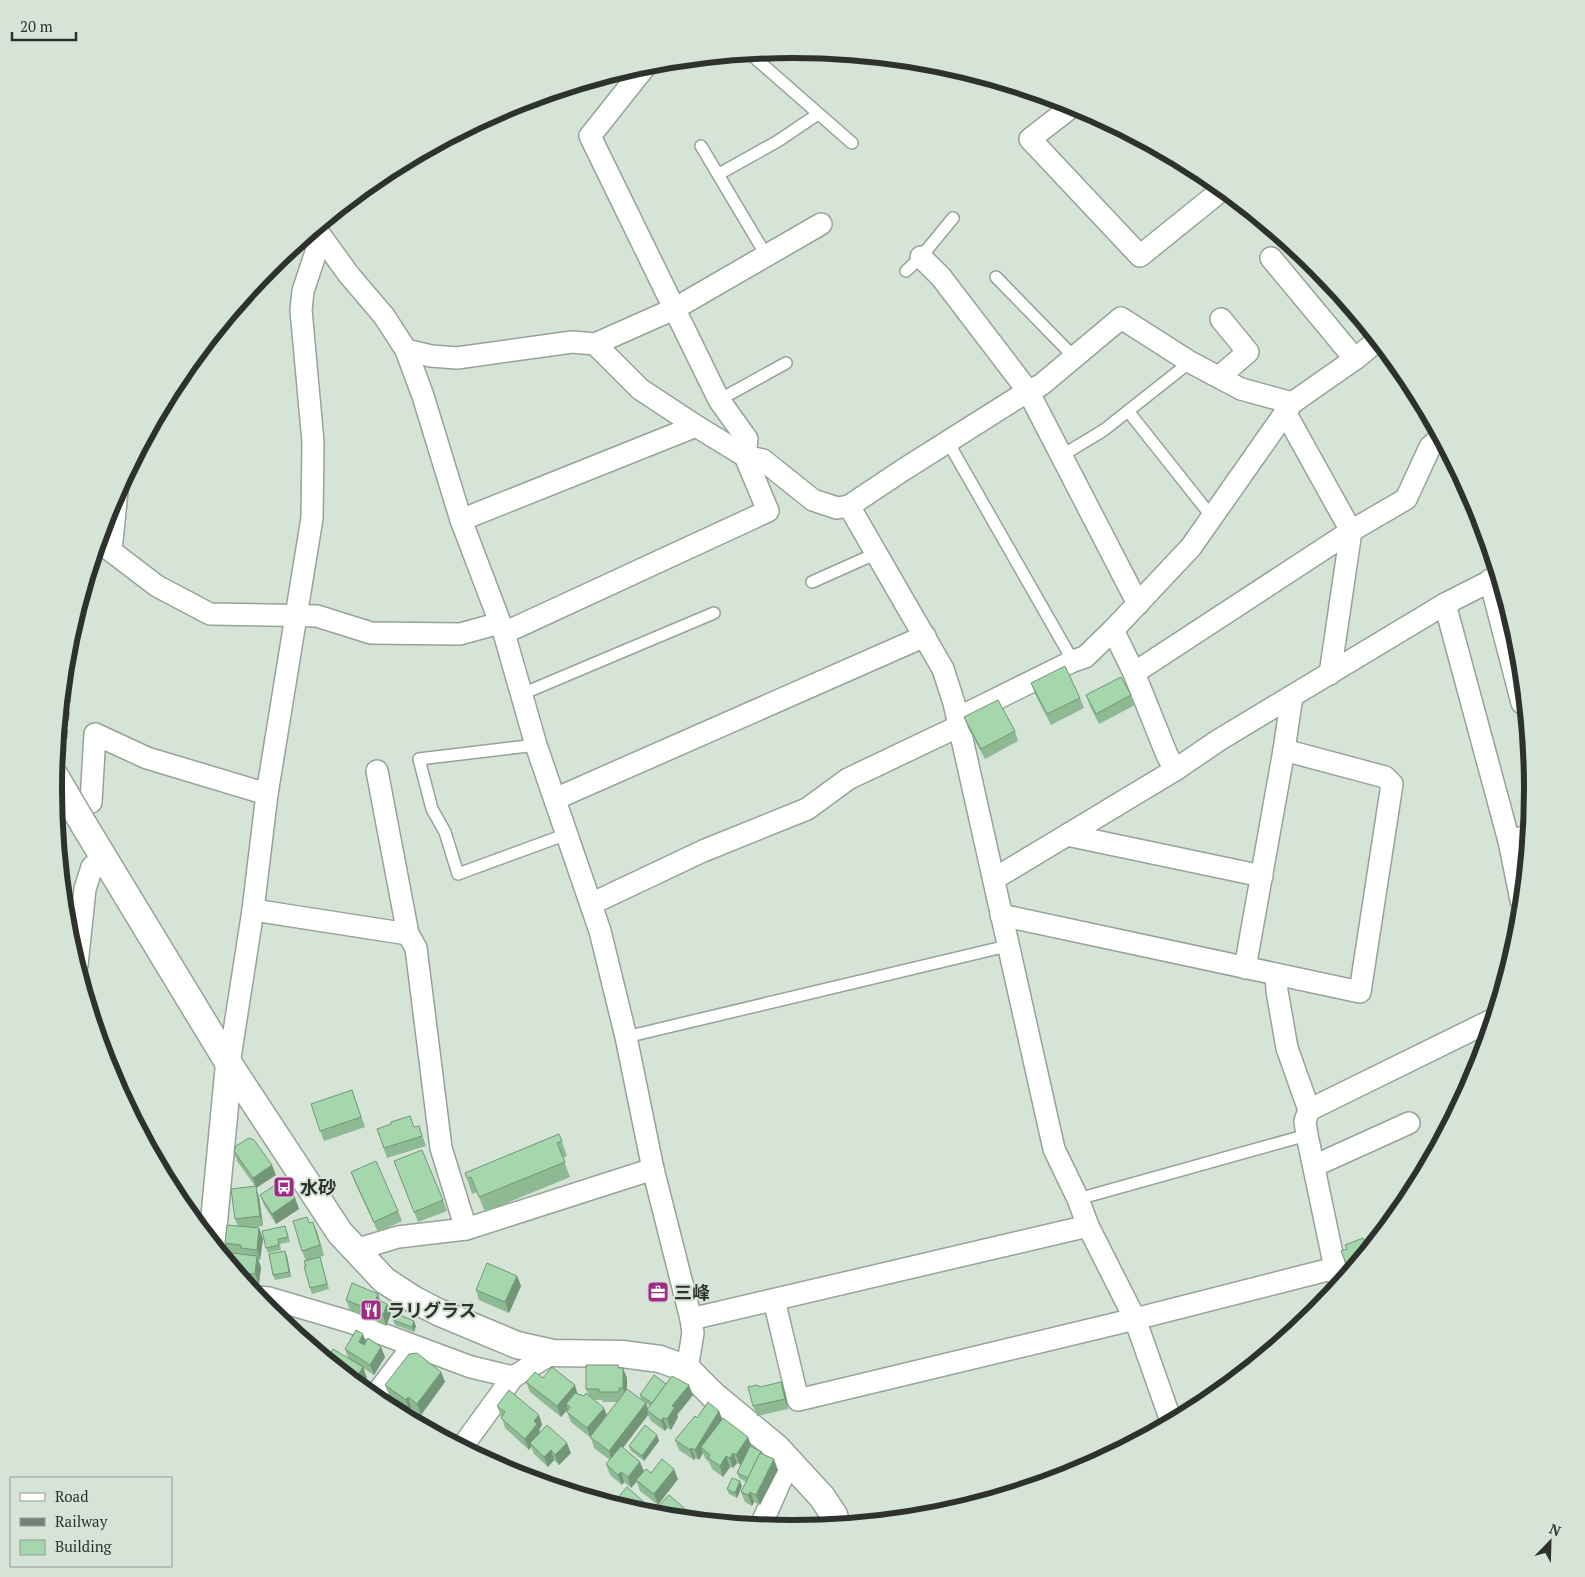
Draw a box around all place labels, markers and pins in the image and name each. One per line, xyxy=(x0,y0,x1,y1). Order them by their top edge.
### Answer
bus stop icon: 水砂 xyxy=(272,1175,296,1199)
place label: 水砂 xyxy=(300,1175,336,1199)
office icon: 三峰 xyxy=(646,1280,670,1304)
place label: 三峰 xyxy=(674,1280,710,1304)
restaurant icon: ラリグラス xyxy=(359,1298,383,1322)
place label: ラリグラス xyxy=(387,1298,477,1322)

